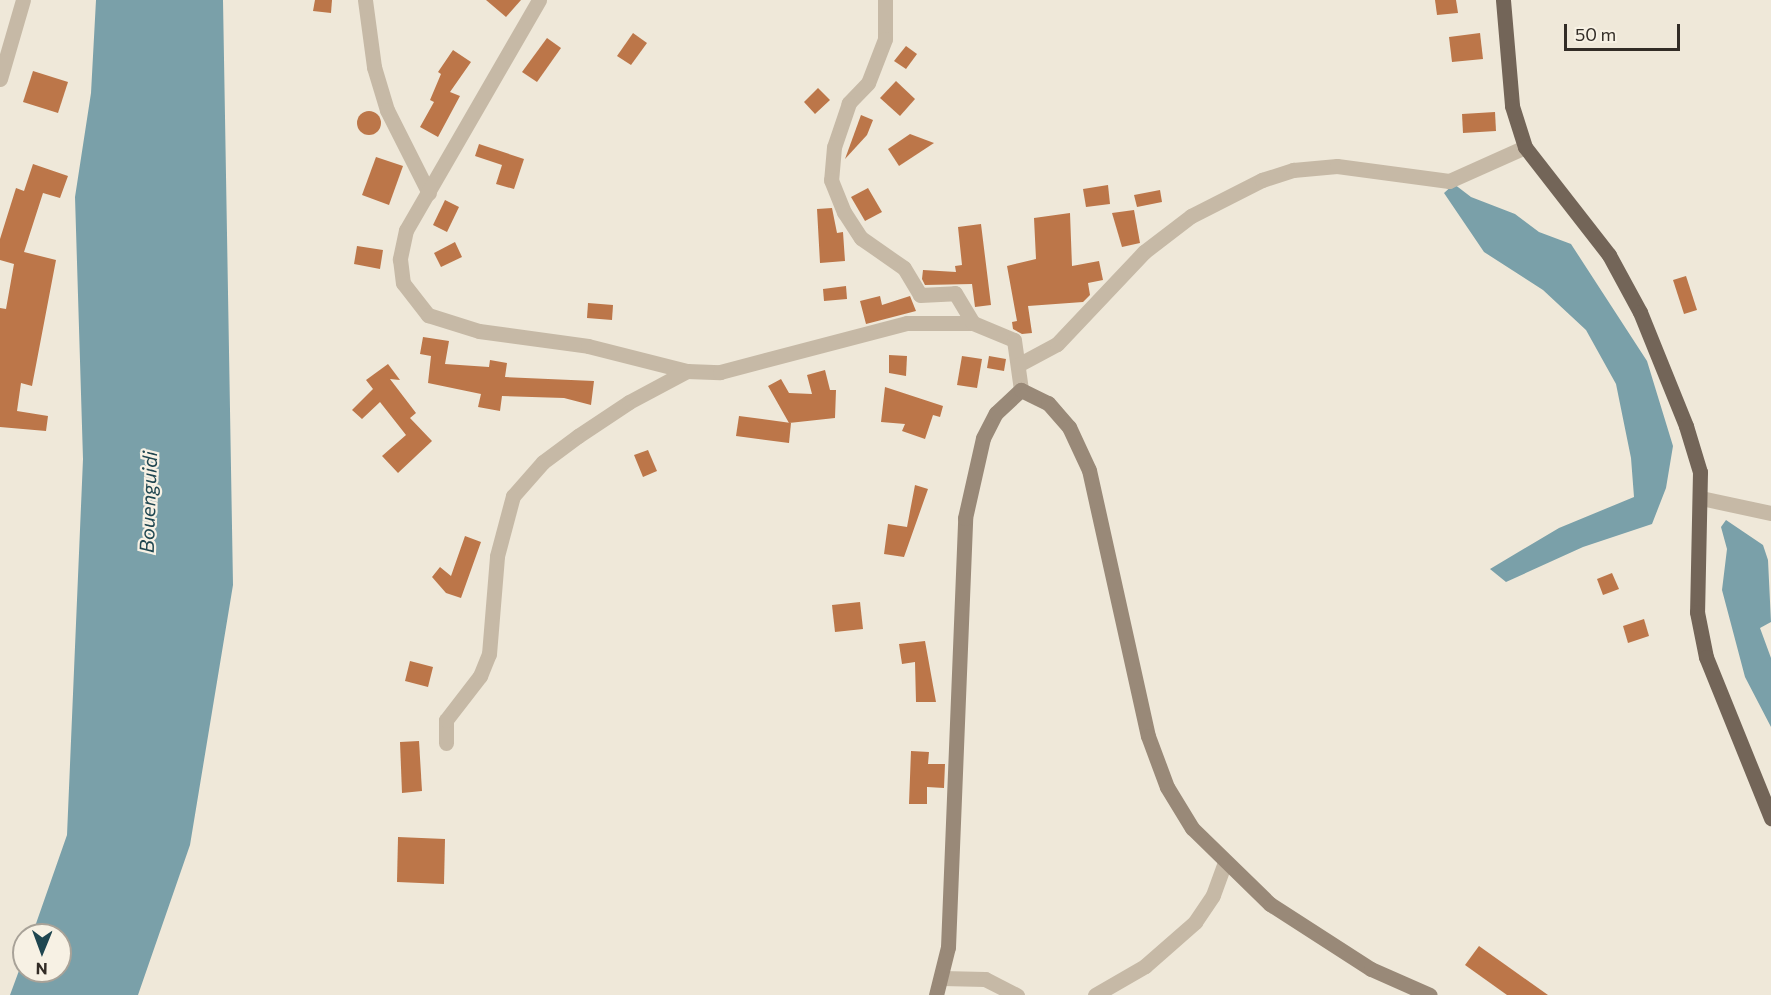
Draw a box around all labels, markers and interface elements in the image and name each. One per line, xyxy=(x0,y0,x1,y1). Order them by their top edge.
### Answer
scale bar xyxy=(1567,12,1682,50)
text: 50 m xyxy=(1575,23,1616,45)
water label: Bouenguidi xyxy=(134,451,162,553)
north arrow xyxy=(12,923,72,983)
text: N xyxy=(36,960,48,979)

